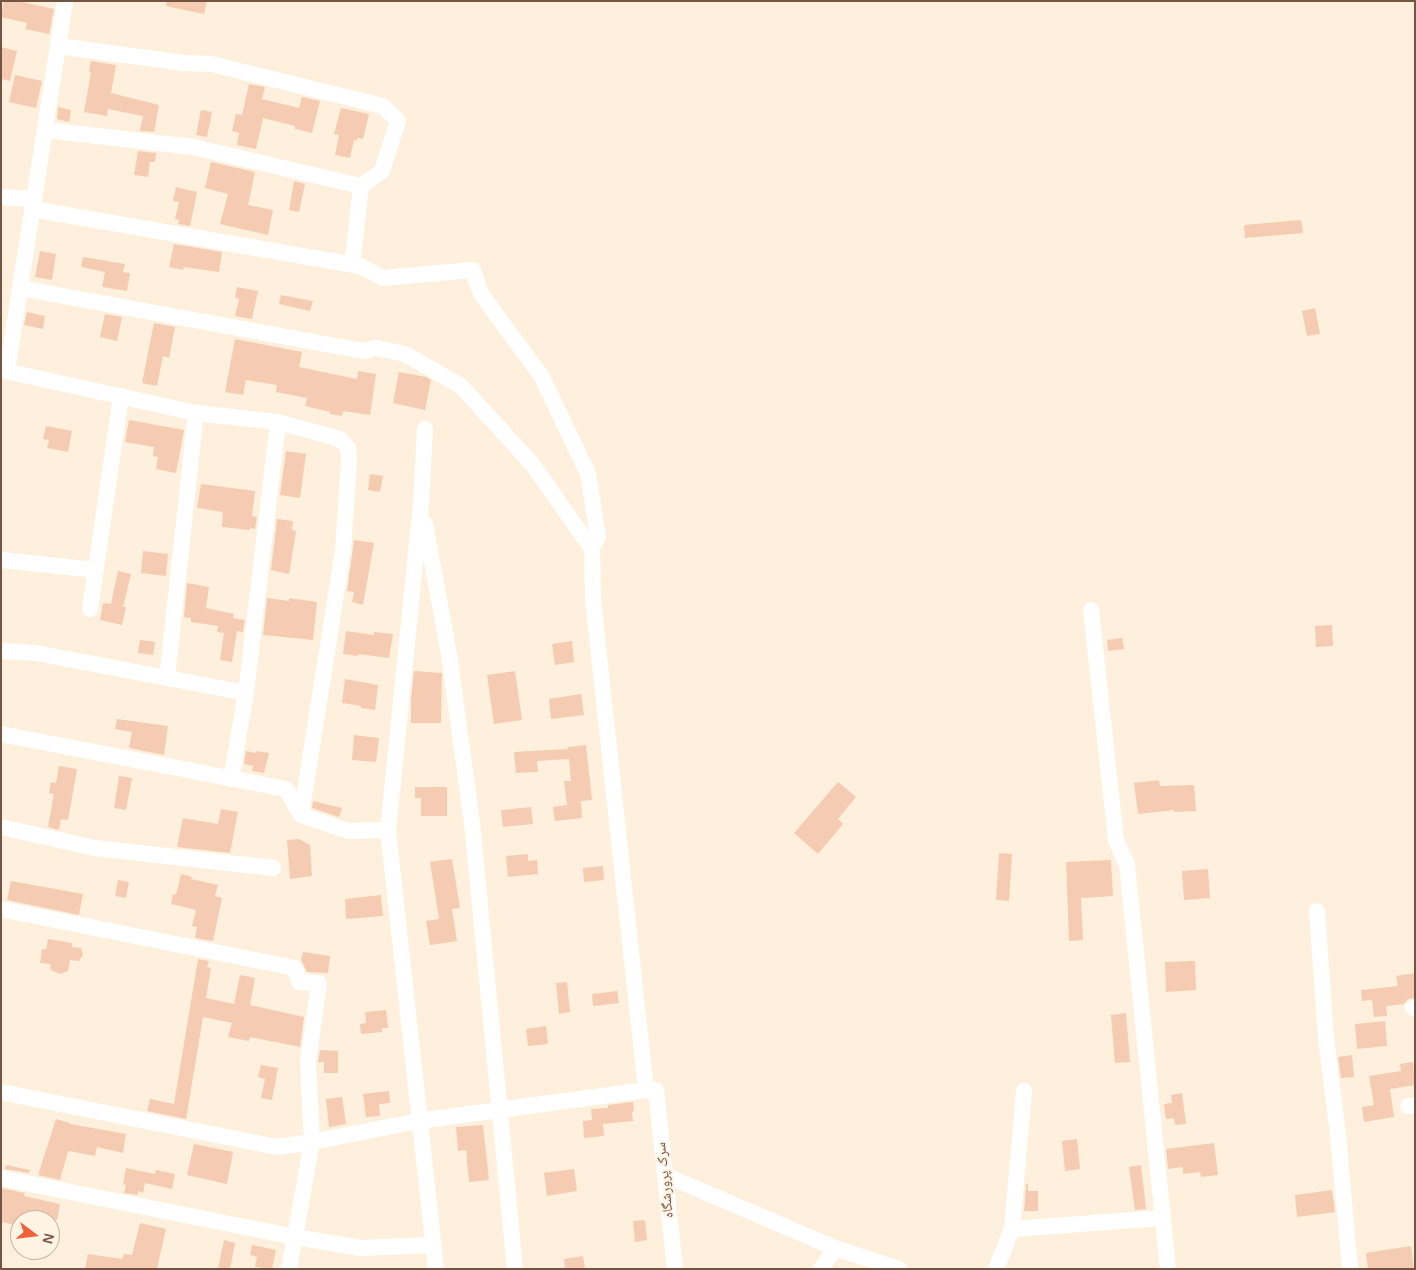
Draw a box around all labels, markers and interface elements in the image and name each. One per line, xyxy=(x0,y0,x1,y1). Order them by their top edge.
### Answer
street label: سرک پرورشگاه xyxy=(653,1141,677,1219)
north arrow xyxy=(10,1210,60,1260)
text: N xyxy=(39,1232,58,1246)

